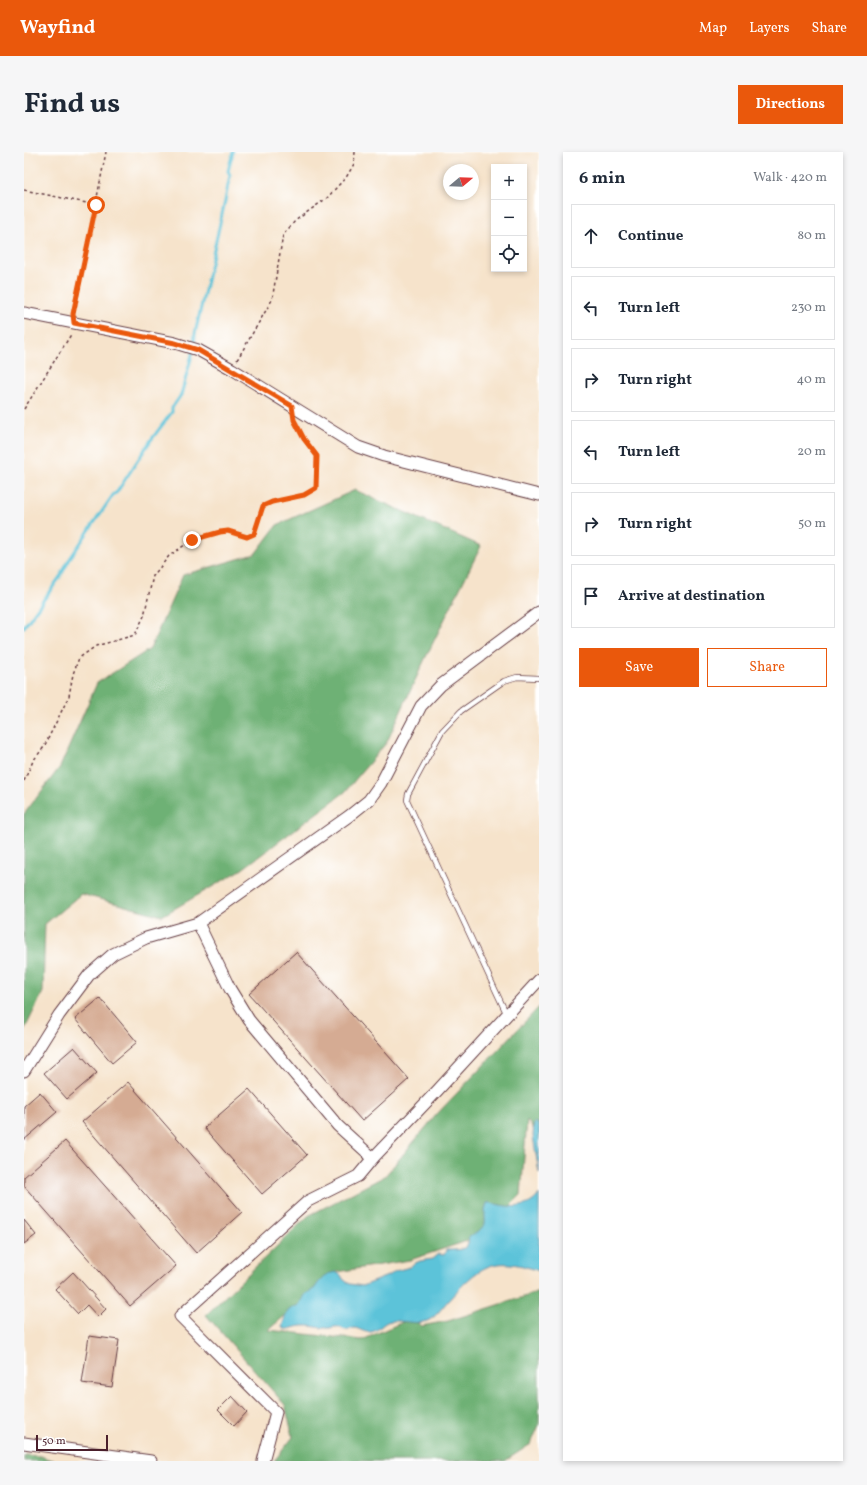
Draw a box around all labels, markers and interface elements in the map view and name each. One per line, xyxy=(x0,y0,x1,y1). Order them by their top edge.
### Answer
text: Wayfind xyxy=(20,15,95,41)
text: Map xyxy=(699,19,727,38)
text: Layers xyxy=(749,19,789,38)
text: Share xyxy=(811,19,847,38)
text: Find us xyxy=(24,85,120,124)
button: Directions xyxy=(738,85,843,124)
north arrow xyxy=(443,164,479,200)
map controls xyxy=(491,164,527,272)
button: + xyxy=(491,164,527,200)
text: 6 min xyxy=(579,167,625,190)
text: Walk · 420 m xyxy=(753,169,827,187)
route start xyxy=(87,196,105,214)
button: − xyxy=(491,200,527,236)
icon: ahead xyxy=(580,225,602,247)
text: Continue xyxy=(618,226,683,247)
text: 80 m xyxy=(797,227,826,245)
button: locate xyxy=(491,236,527,272)
icon: left xyxy=(580,297,602,319)
text: Turn left xyxy=(618,298,680,319)
text: 230 m xyxy=(791,299,826,317)
icon: right xyxy=(580,369,602,391)
text: Turn right xyxy=(618,370,692,391)
text: 40 m xyxy=(797,371,826,389)
icon: left xyxy=(580,441,602,463)
text: Turn left xyxy=(618,442,680,463)
text: 20 m xyxy=(797,443,826,461)
icon: right xyxy=(580,513,602,535)
text: Turn right xyxy=(618,514,692,535)
text: 50 m xyxy=(798,515,826,533)
route end xyxy=(183,531,201,549)
icon: arrive xyxy=(580,585,602,607)
text: Arrive at destination xyxy=(618,586,765,607)
button: Save xyxy=(579,648,699,687)
button: Share xyxy=(707,648,827,687)
scale bar xyxy=(36,1433,108,1452)
text: 50 m xyxy=(42,1434,66,1449)

